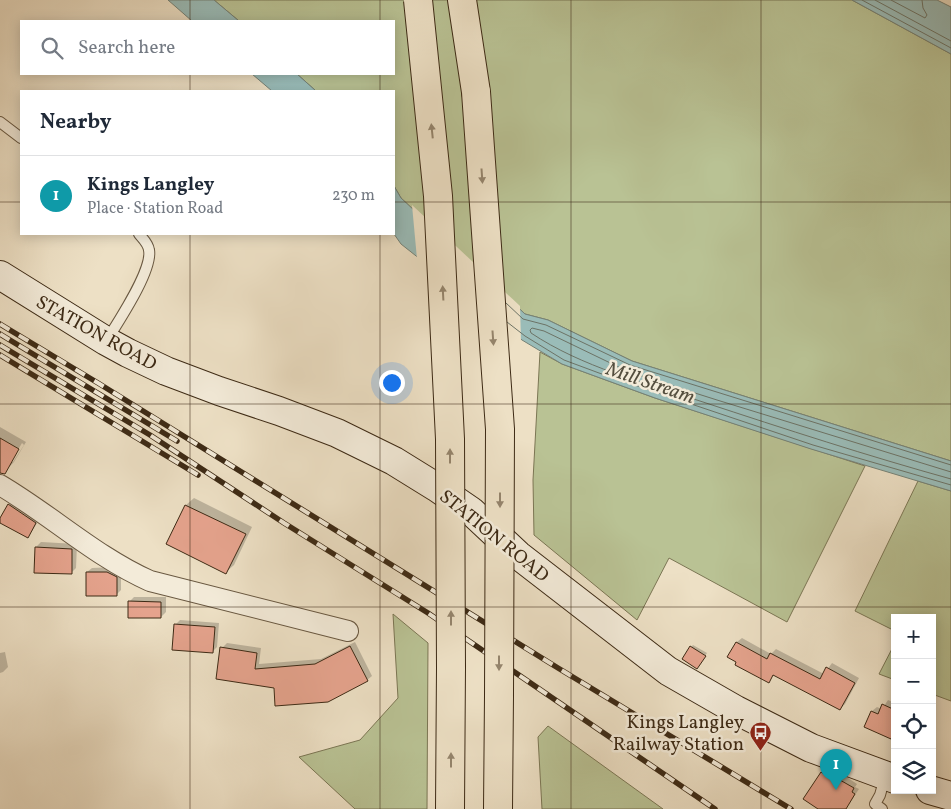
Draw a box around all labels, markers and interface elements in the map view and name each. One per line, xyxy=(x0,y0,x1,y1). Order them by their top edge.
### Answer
search box xyxy=(20,20,395,75)
icon: search xyxy=(38,34,66,62)
text: Search here xyxy=(78,35,175,61)
text: Nearby xyxy=(40,108,111,137)
one-way arrow xyxy=(428,123,436,139)
one-way arrow xyxy=(478,168,486,184)
text: Kings Langley xyxy=(87,172,214,198)
text: 1 xyxy=(53,185,59,207)
text: 230 m xyxy=(332,185,375,207)
text: Place · Station Road xyxy=(87,198,223,220)
one-way arrow xyxy=(439,285,447,301)
street label: STATION ROAD xyxy=(31,290,161,378)
one-way arrow xyxy=(490,330,498,346)
water label: Mill Stream xyxy=(601,355,698,412)
your location xyxy=(379,370,405,396)
one-way arrow xyxy=(446,447,454,463)
street label: STATION ROAD xyxy=(433,484,554,589)
one-way arrow xyxy=(496,492,504,508)
one-way arrow xyxy=(447,610,455,626)
map controls xyxy=(891,614,936,794)
button: + xyxy=(891,614,936,659)
one-way arrow xyxy=(495,655,503,671)
button: − xyxy=(891,659,936,704)
button: locate xyxy=(891,704,936,749)
place label: Kings Langley Railway Station xyxy=(613,710,744,758)
bus stop icon: Kings Langley Railway Station xyxy=(748,720,772,751)
pin: 1 xyxy=(820,749,852,790)
button: layers xyxy=(891,749,936,794)
one-way arrow xyxy=(447,752,455,768)

